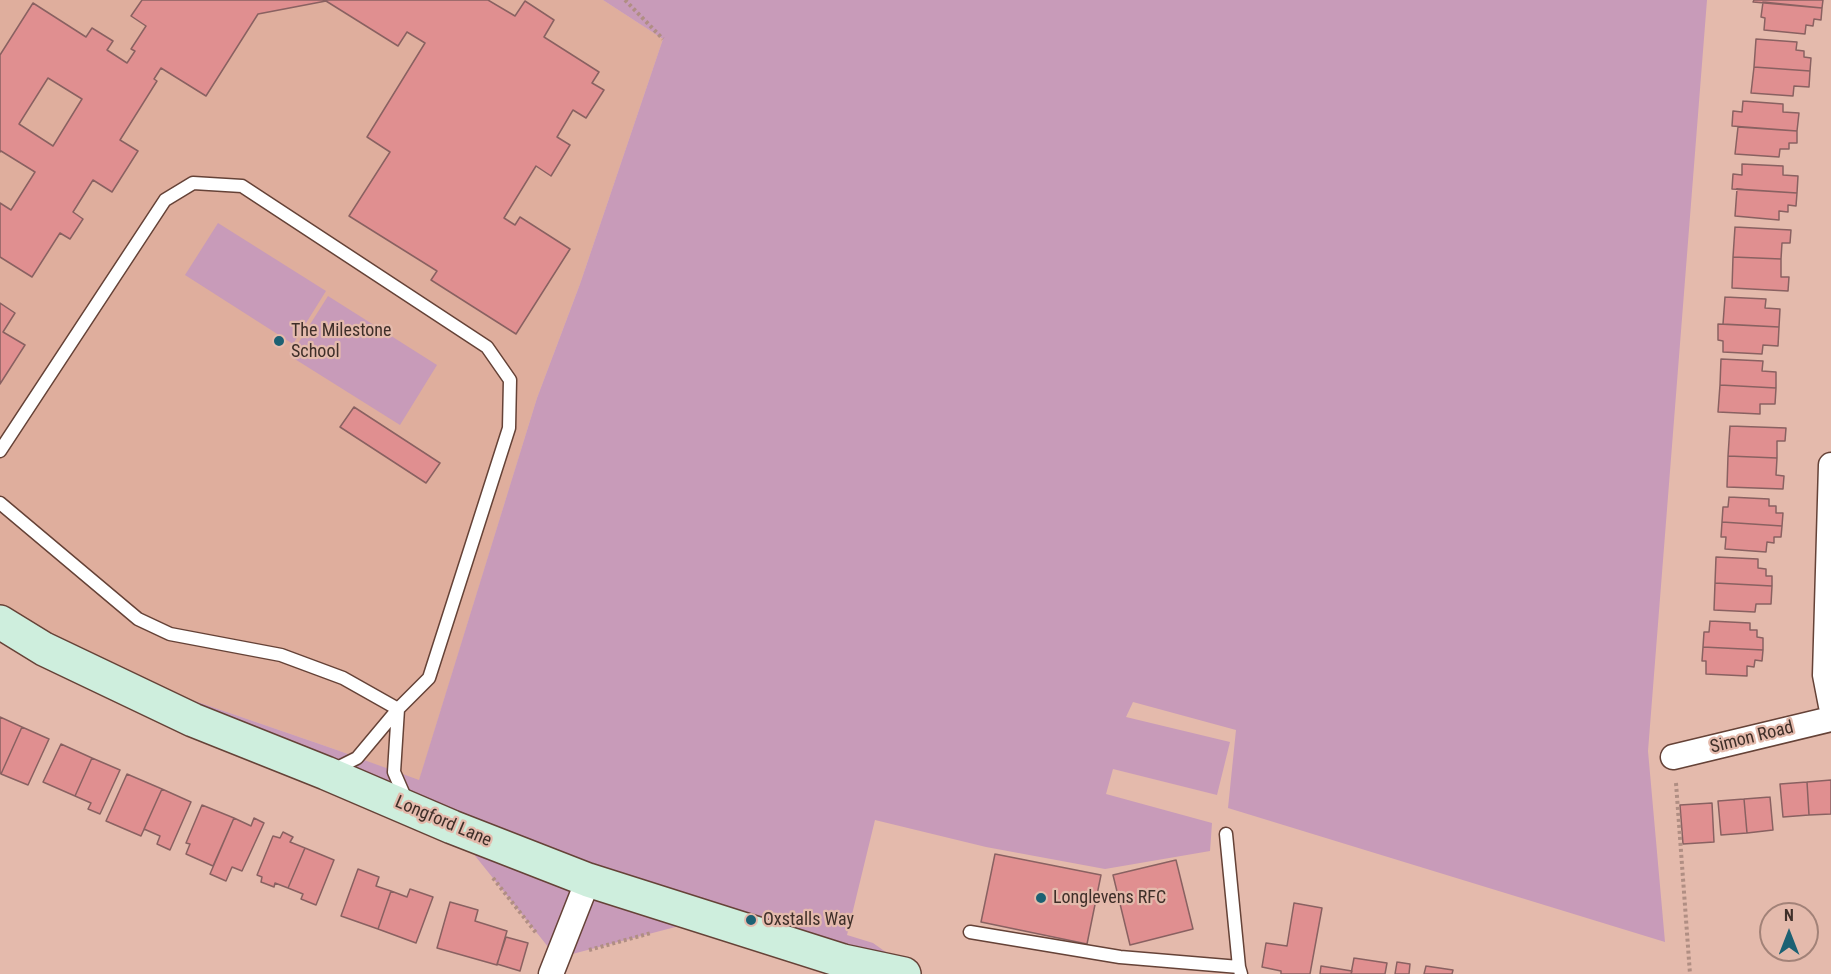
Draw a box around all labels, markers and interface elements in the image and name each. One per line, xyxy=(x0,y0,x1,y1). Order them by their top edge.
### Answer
place label: The Milestone School xyxy=(291,320,391,362)
marker: The Milestone School xyxy=(272,334,286,348)
street label: Simon Road xyxy=(1708,717,1796,759)
street label: Longford Lane xyxy=(392,792,494,852)
place label: Longlevens RFC xyxy=(1053,887,1166,909)
marker: Longlevens RFC xyxy=(1034,891,1048,905)
north arrow xyxy=(1759,902,1819,962)
text: N xyxy=(1784,906,1794,925)
place label: Oxstalls Way xyxy=(763,909,854,931)
marker: Oxstalls Way xyxy=(744,913,758,927)

